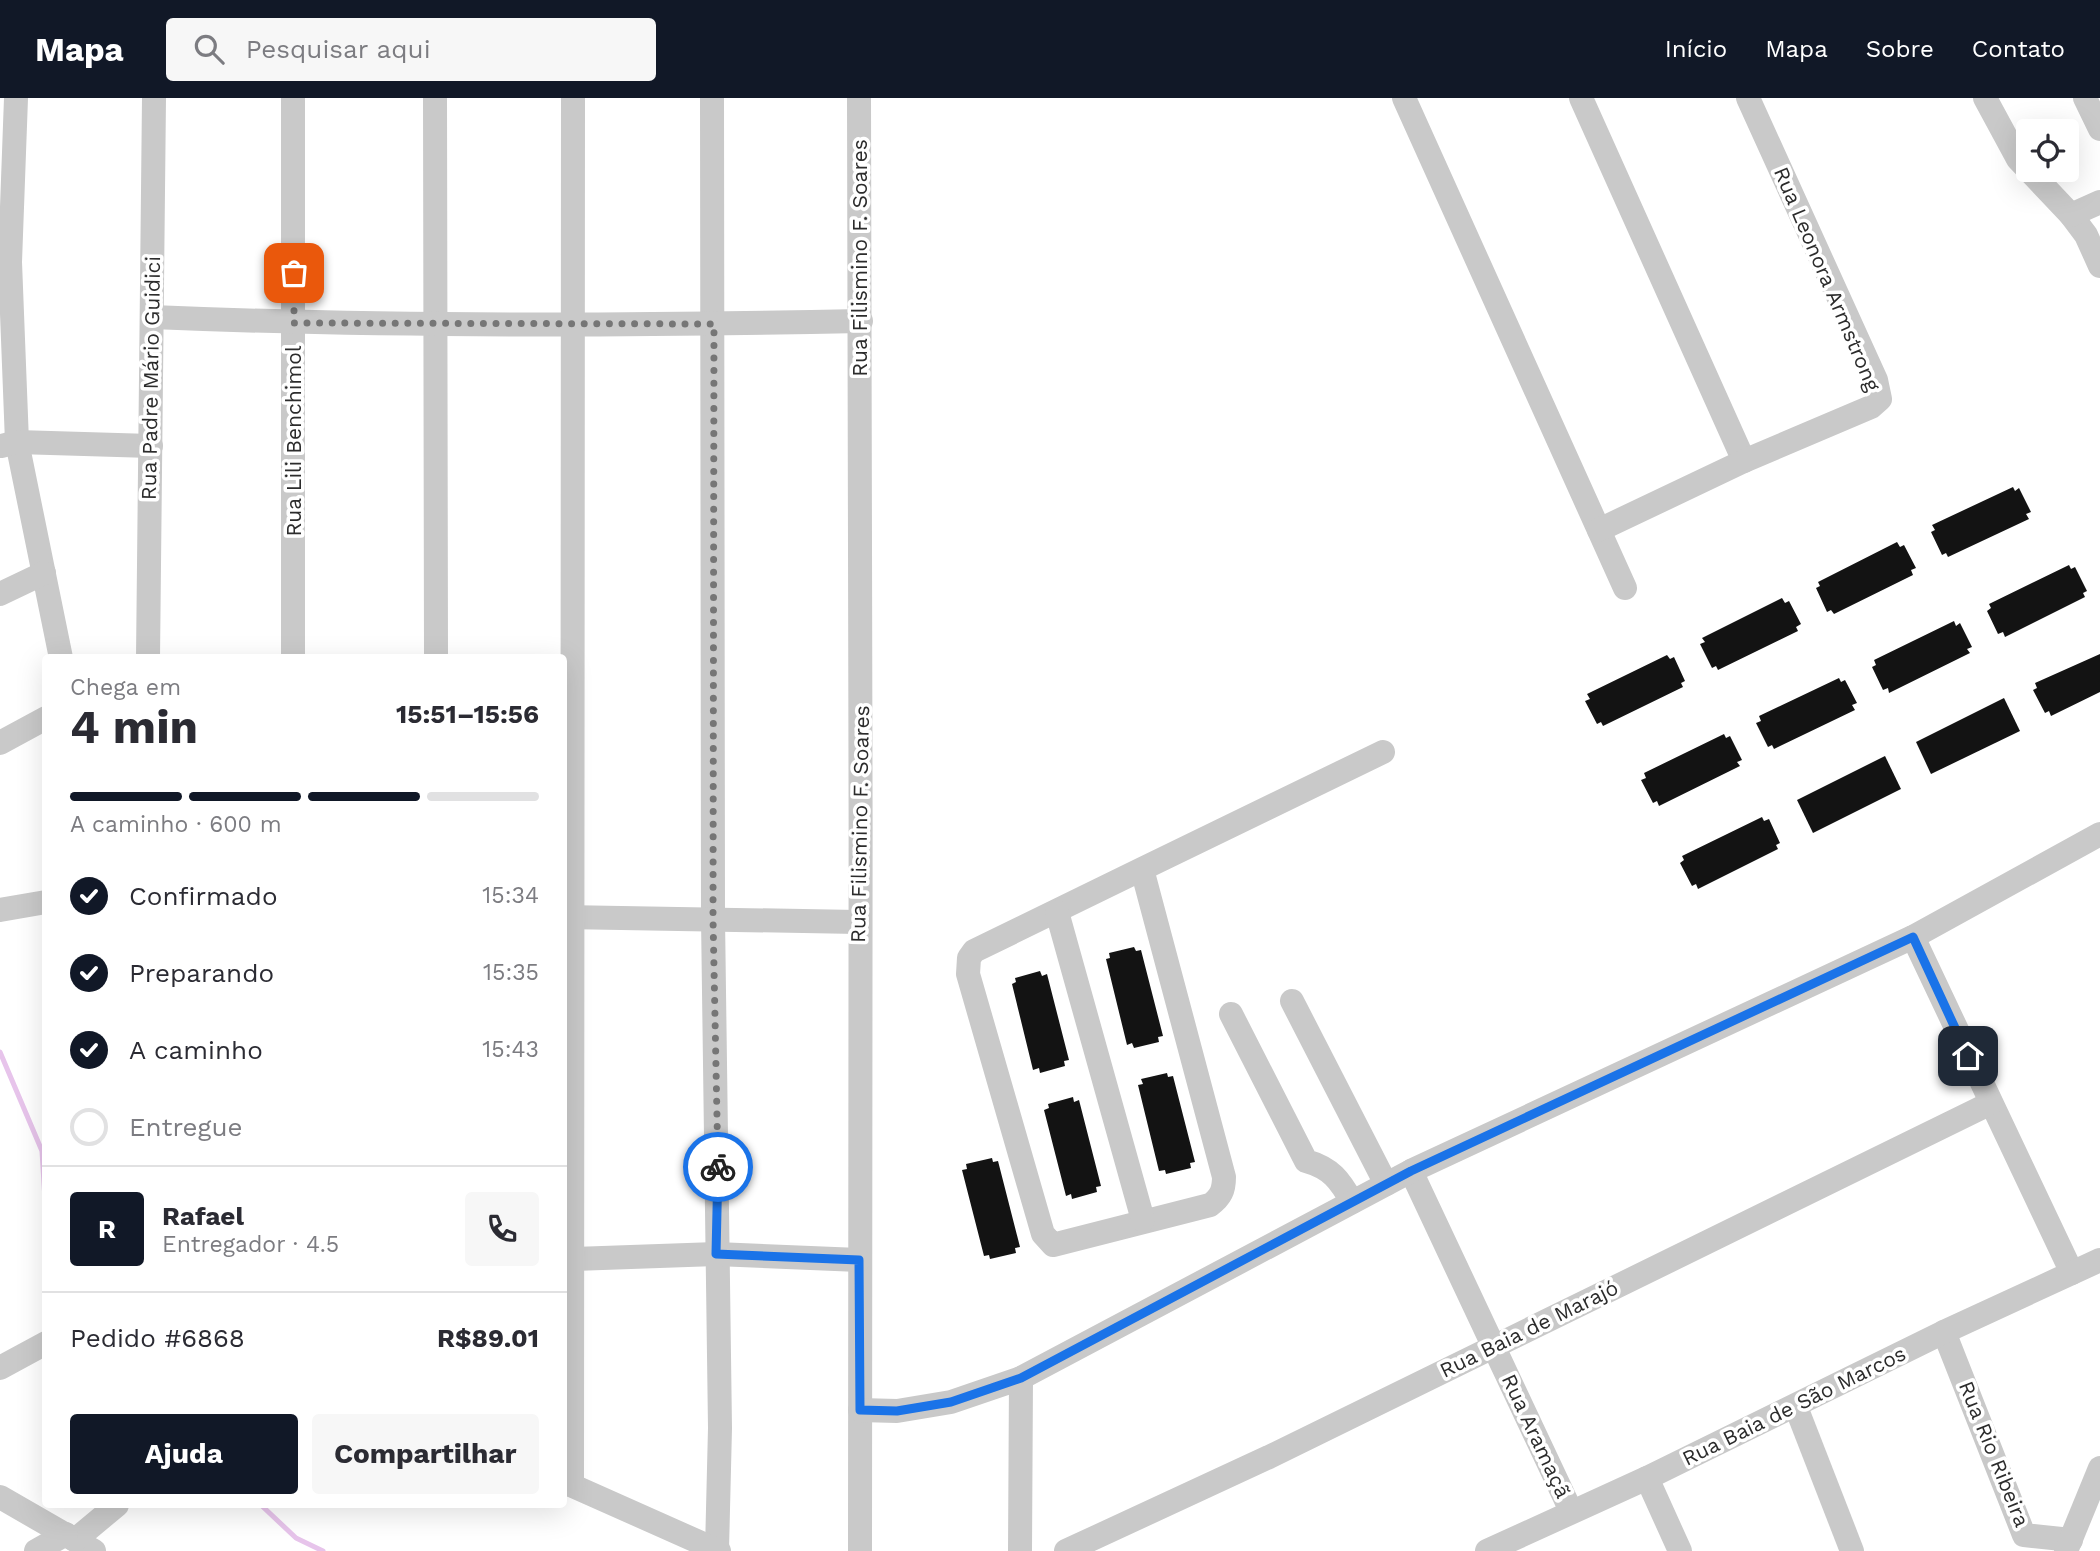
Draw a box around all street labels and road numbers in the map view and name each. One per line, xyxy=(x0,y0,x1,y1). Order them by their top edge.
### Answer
street label: Rua Filismino F. Soares xyxy=(847,139,872,377)
street label: Rua Leonora Armstrong xyxy=(1769,163,1886,395)
street label: Rua Padre Mário Guidici xyxy=(136,256,165,500)
street label: Rua Lili Benchimol xyxy=(281,345,306,536)
street label: Rua Filismino F. Soares xyxy=(845,705,874,943)
street label: Rua Baia de Marajó xyxy=(1435,1274,1622,1383)
street label: Rua Baia de São Marcos xyxy=(1678,1340,1910,1471)
street label: Rua Aramaçã xyxy=(1497,1370,1576,1502)
street label: Rua Rio Ribeira xyxy=(1954,1377,2035,1530)

